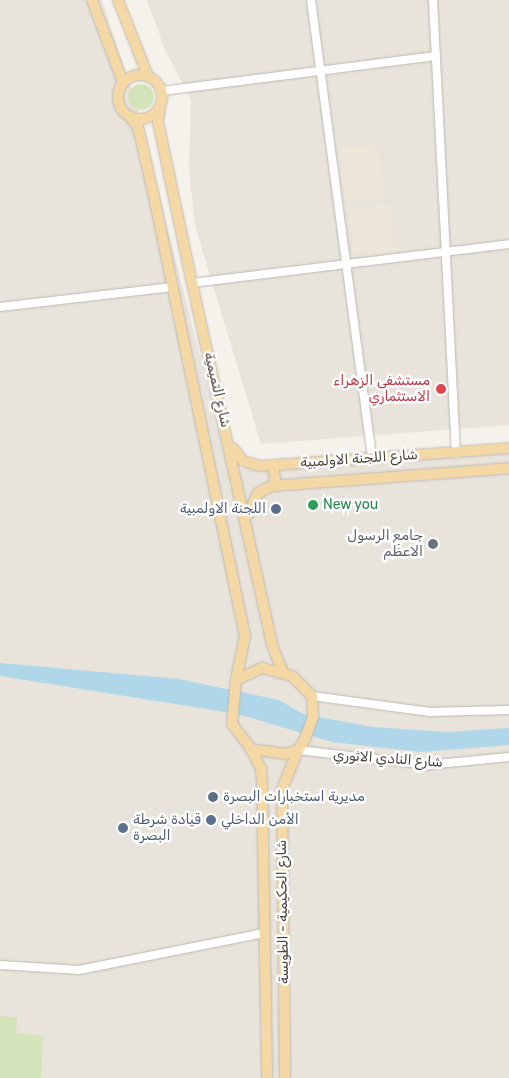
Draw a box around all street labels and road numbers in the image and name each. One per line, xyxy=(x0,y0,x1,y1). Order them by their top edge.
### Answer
street label: شارع التميمية xyxy=(200,351,234,429)
street label: شارع اللجنة الاولمبية xyxy=(300,447,418,471)
street label: شارع النادي الاثوري xyxy=(333,747,443,771)
street label: شارع الحكيمية - الطويسة xyxy=(273,840,293,984)

